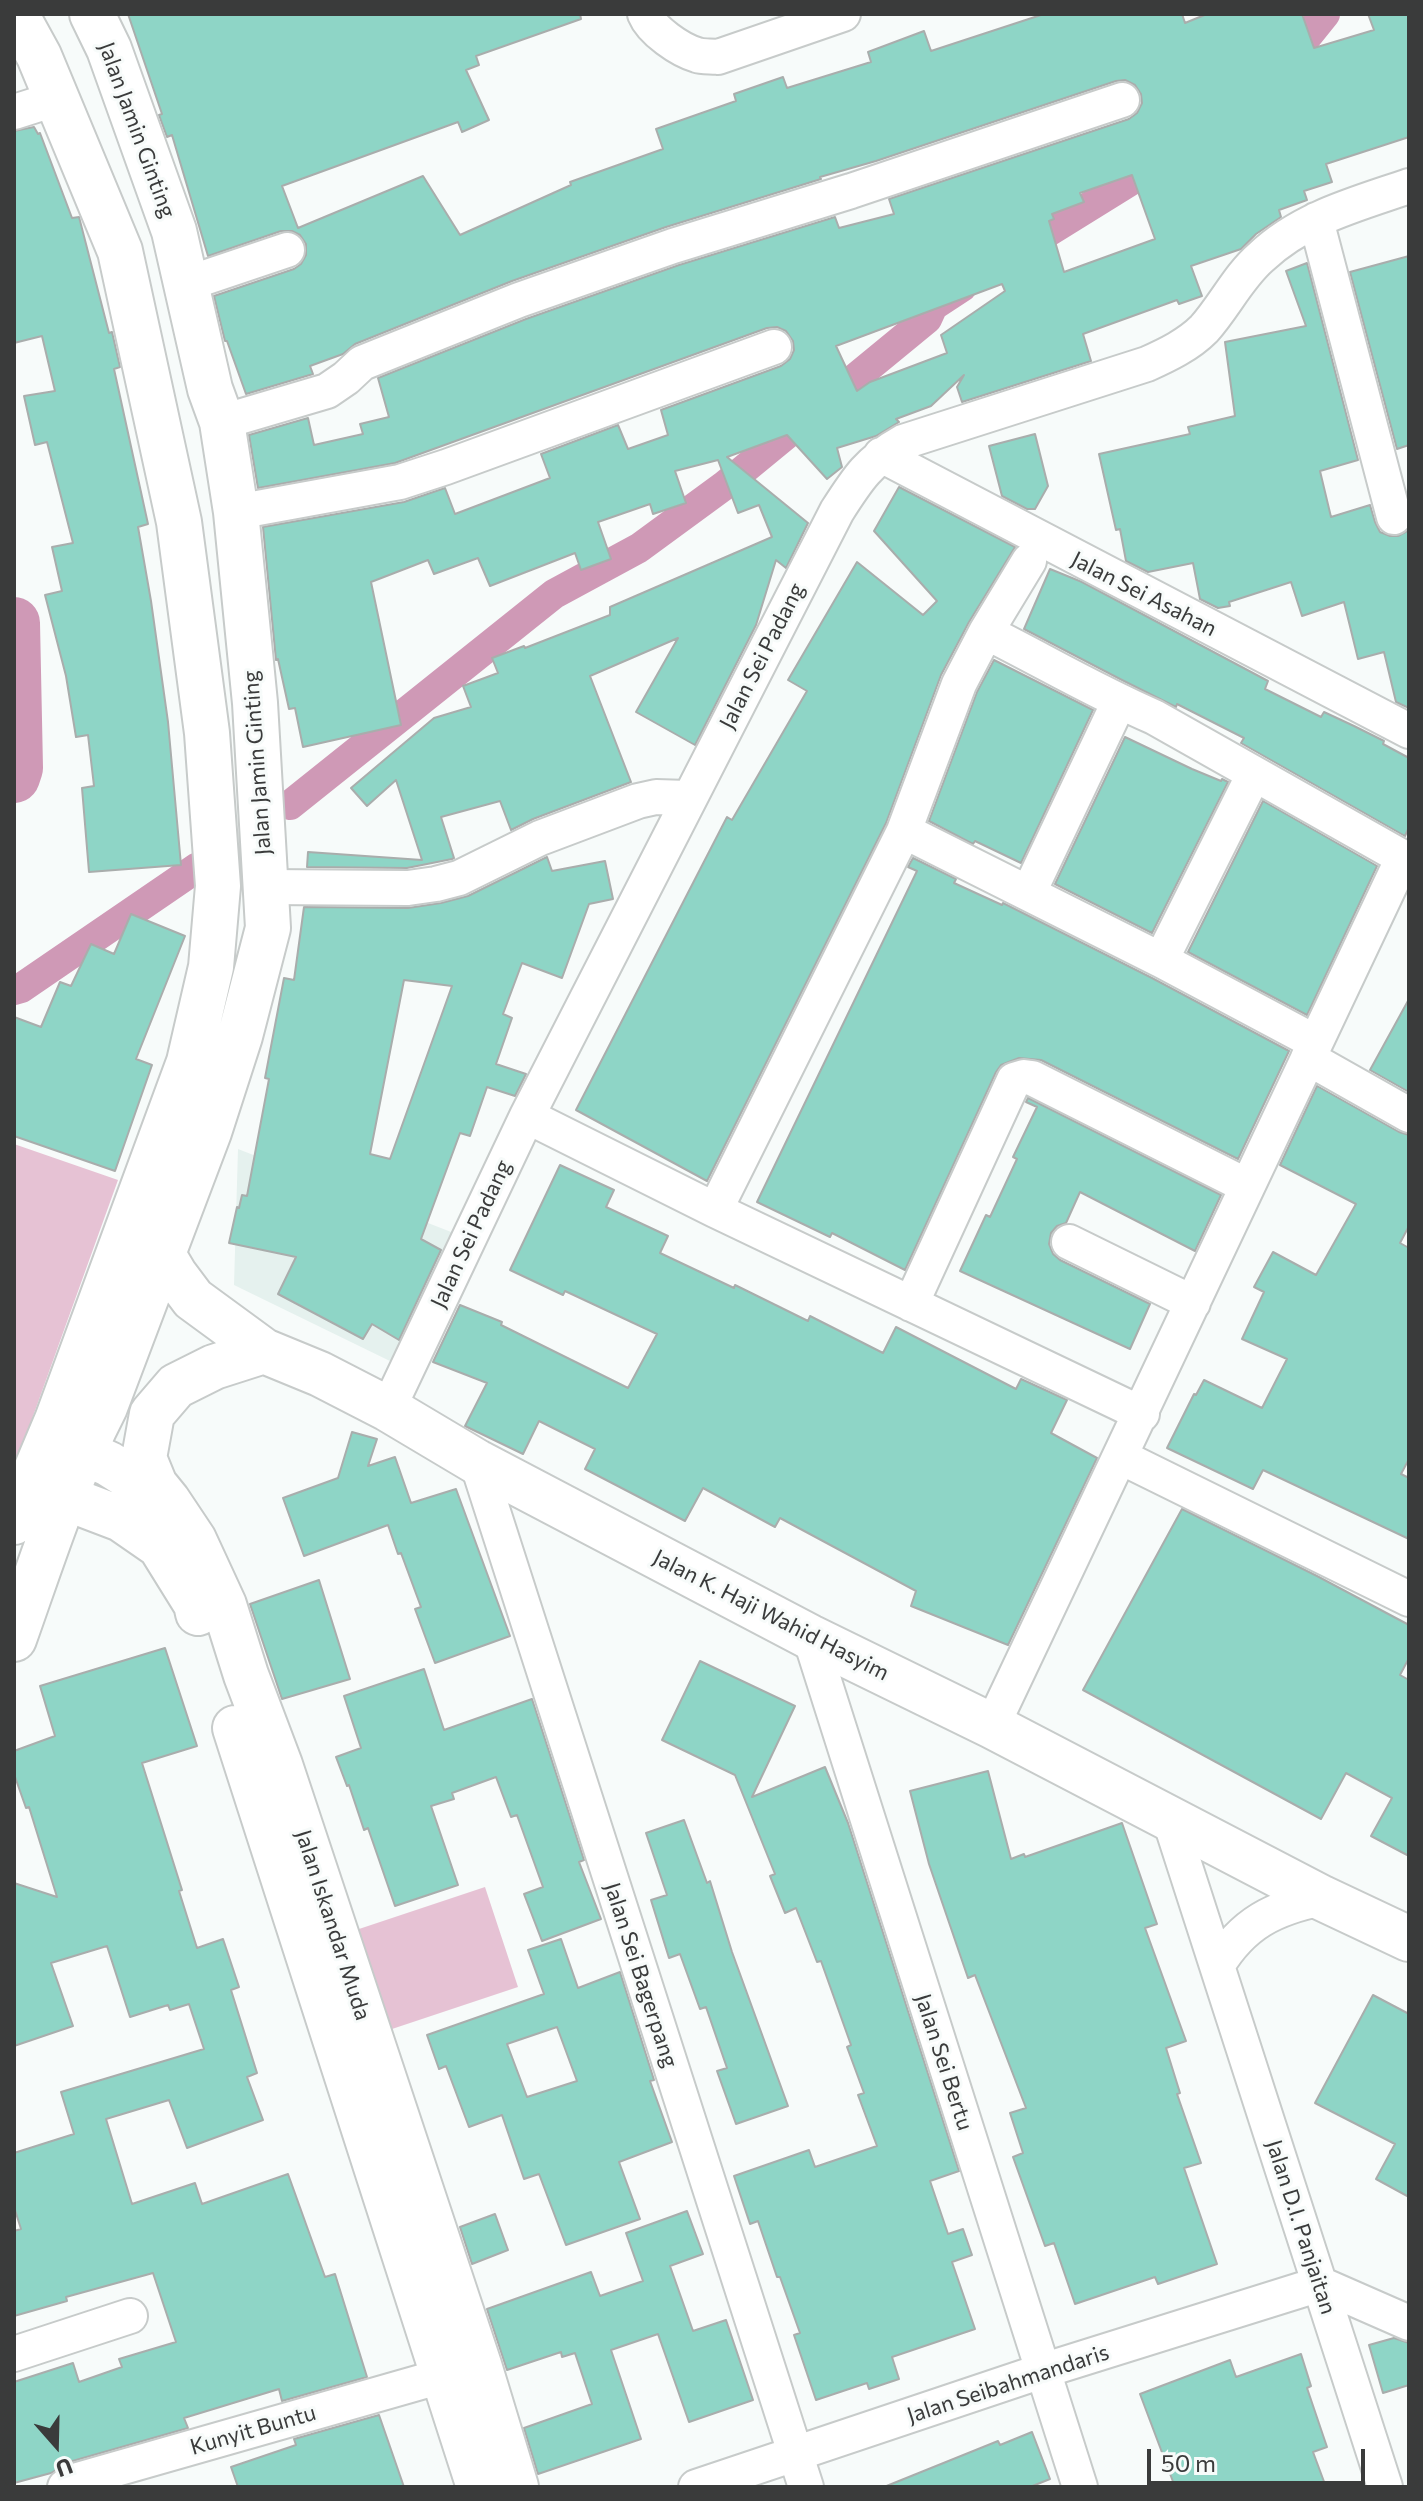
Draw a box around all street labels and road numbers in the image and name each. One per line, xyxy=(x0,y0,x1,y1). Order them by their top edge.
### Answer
street label: Jalan Jamin Ginting xyxy=(93,39,181,221)
street label: Jalan Sei Asahan xyxy=(1067,546,1221,642)
street label: Jalan Sei Padang xyxy=(714,579,810,733)
street label: Jalan Jamin Ginting xyxy=(237,670,277,856)
street label: Jalan Sei Padang xyxy=(425,1156,517,1312)
street label: Jalan K. Haji Wahid Hasyim xyxy=(649,1544,893,1686)
street label: Jalan Iskandar Muda xyxy=(290,1826,376,2024)
street label: Jalan Sei Bagerpang xyxy=(599,1879,683,2071)
street label: Jalan Sei Bertu xyxy=(909,1990,979,2134)
street label: Jalan D.I. Panjaitan xyxy=(1260,2136,1342,2318)
street label: Jalan Seibahmandaris xyxy=(904,2339,1112,2429)
street label: Kunyit Buntu xyxy=(187,2399,319,2461)

